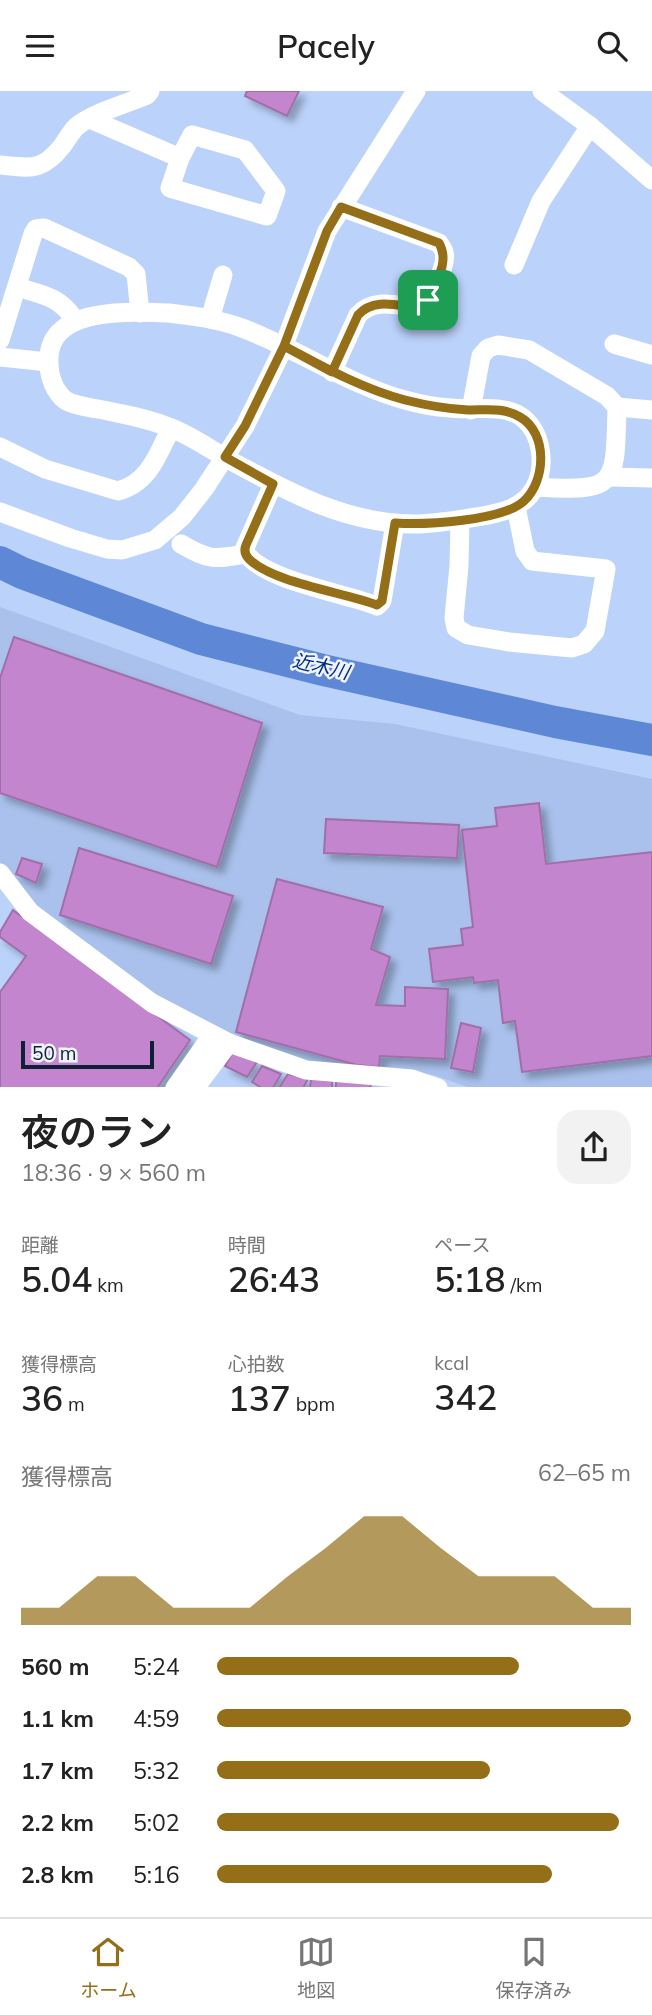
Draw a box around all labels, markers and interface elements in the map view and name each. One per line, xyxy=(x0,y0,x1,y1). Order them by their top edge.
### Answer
text: Pacely xyxy=(277,26,375,66)
icon: menu xyxy=(21,27,59,65)
icon: search xyxy=(593,27,631,65)
pin xyxy=(398,270,458,330)
icon: arrive xyxy=(409,281,447,319)
water label: 近木川 xyxy=(291,648,353,685)
scale bar xyxy=(21,1038,154,1070)
text: 50 m xyxy=(32,1041,76,1065)
text: 夜のラン xyxy=(21,1108,173,1156)
button: share xyxy=(557,1110,631,1184)
text: 18:36 · 9 × 560 m xyxy=(21,1158,206,1187)
text: 距離 xyxy=(21,1233,59,1257)
text: 時間 xyxy=(228,1233,266,1257)
text: ペース xyxy=(434,1233,490,1257)
text: 5.04 xyxy=(21,1257,92,1301)
text: 26:43 xyxy=(228,1257,320,1301)
text: 5:18 xyxy=(434,1257,506,1301)
text: km xyxy=(92,1273,124,1297)
text: /km xyxy=(506,1273,542,1297)
text: kcal xyxy=(434,1351,469,1375)
text: 獲得標高 xyxy=(21,1352,97,1376)
text: 心拍数 xyxy=(228,1352,285,1376)
text: 342 xyxy=(434,1375,497,1419)
text: 36 xyxy=(21,1376,63,1420)
text: 137 xyxy=(228,1376,291,1420)
text: m xyxy=(63,1392,85,1416)
text: bpm xyxy=(291,1392,335,1416)
text: 62–65 m xyxy=(538,1458,631,1487)
text: 獲得標高 xyxy=(21,1462,113,1491)
text: 560 m xyxy=(21,1652,89,1681)
text: 5:24 xyxy=(133,1652,180,1681)
text: 1.1 km xyxy=(21,1704,94,1733)
text: 4:59 xyxy=(133,1704,180,1733)
text: 1.7 km xyxy=(21,1756,94,1785)
text: 5:32 xyxy=(133,1756,180,1785)
text: 2.2 km xyxy=(21,1808,94,1837)
text: 5:02 xyxy=(133,1808,180,1837)
text: 2.8 km xyxy=(21,1860,94,1889)
text: 5:16 xyxy=(133,1860,180,1889)
tab: ホーム xyxy=(80,1933,137,2002)
tab: 地図 xyxy=(297,1933,335,2002)
tab: 保存済み xyxy=(496,1933,572,2002)

